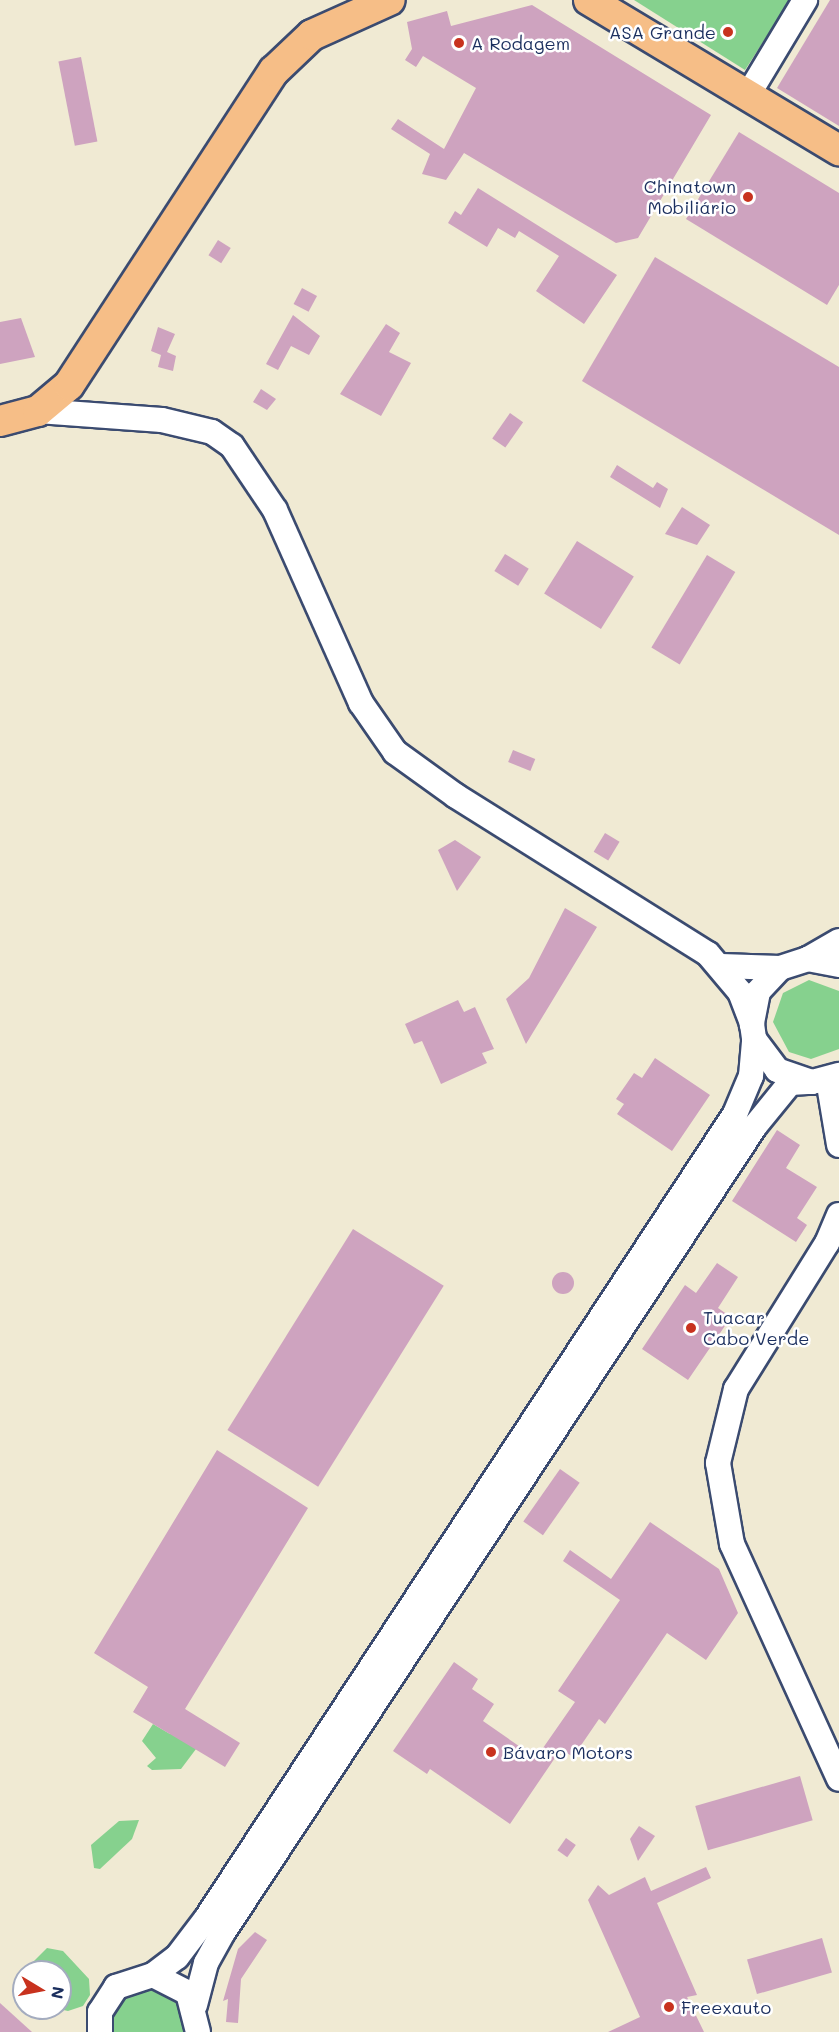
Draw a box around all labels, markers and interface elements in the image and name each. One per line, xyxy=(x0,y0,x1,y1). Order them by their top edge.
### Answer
place label: ASA Grande xyxy=(609,21,716,43)
marker: ASA Grande xyxy=(721,25,735,39)
place label: A Rodagem xyxy=(471,32,570,54)
marker: A Rodagem xyxy=(452,36,466,50)
place label: Chinatown Mobiliário xyxy=(644,176,736,219)
marker: Chinatown Mobiliário xyxy=(741,190,755,204)
place label: Tuacar Cabo Verde xyxy=(703,1307,809,1350)
marker: Tuacar Cabo Verde xyxy=(684,1321,698,1335)
place label: Bávaro Motors xyxy=(503,1741,633,1763)
marker: Bávaro Motors xyxy=(484,1745,498,1759)
north arrow xyxy=(12,1960,72,2020)
text: N xyxy=(47,1985,70,2001)
place label: Freexauto xyxy=(681,1996,771,2018)
marker: Freexauto xyxy=(662,2000,676,2014)

